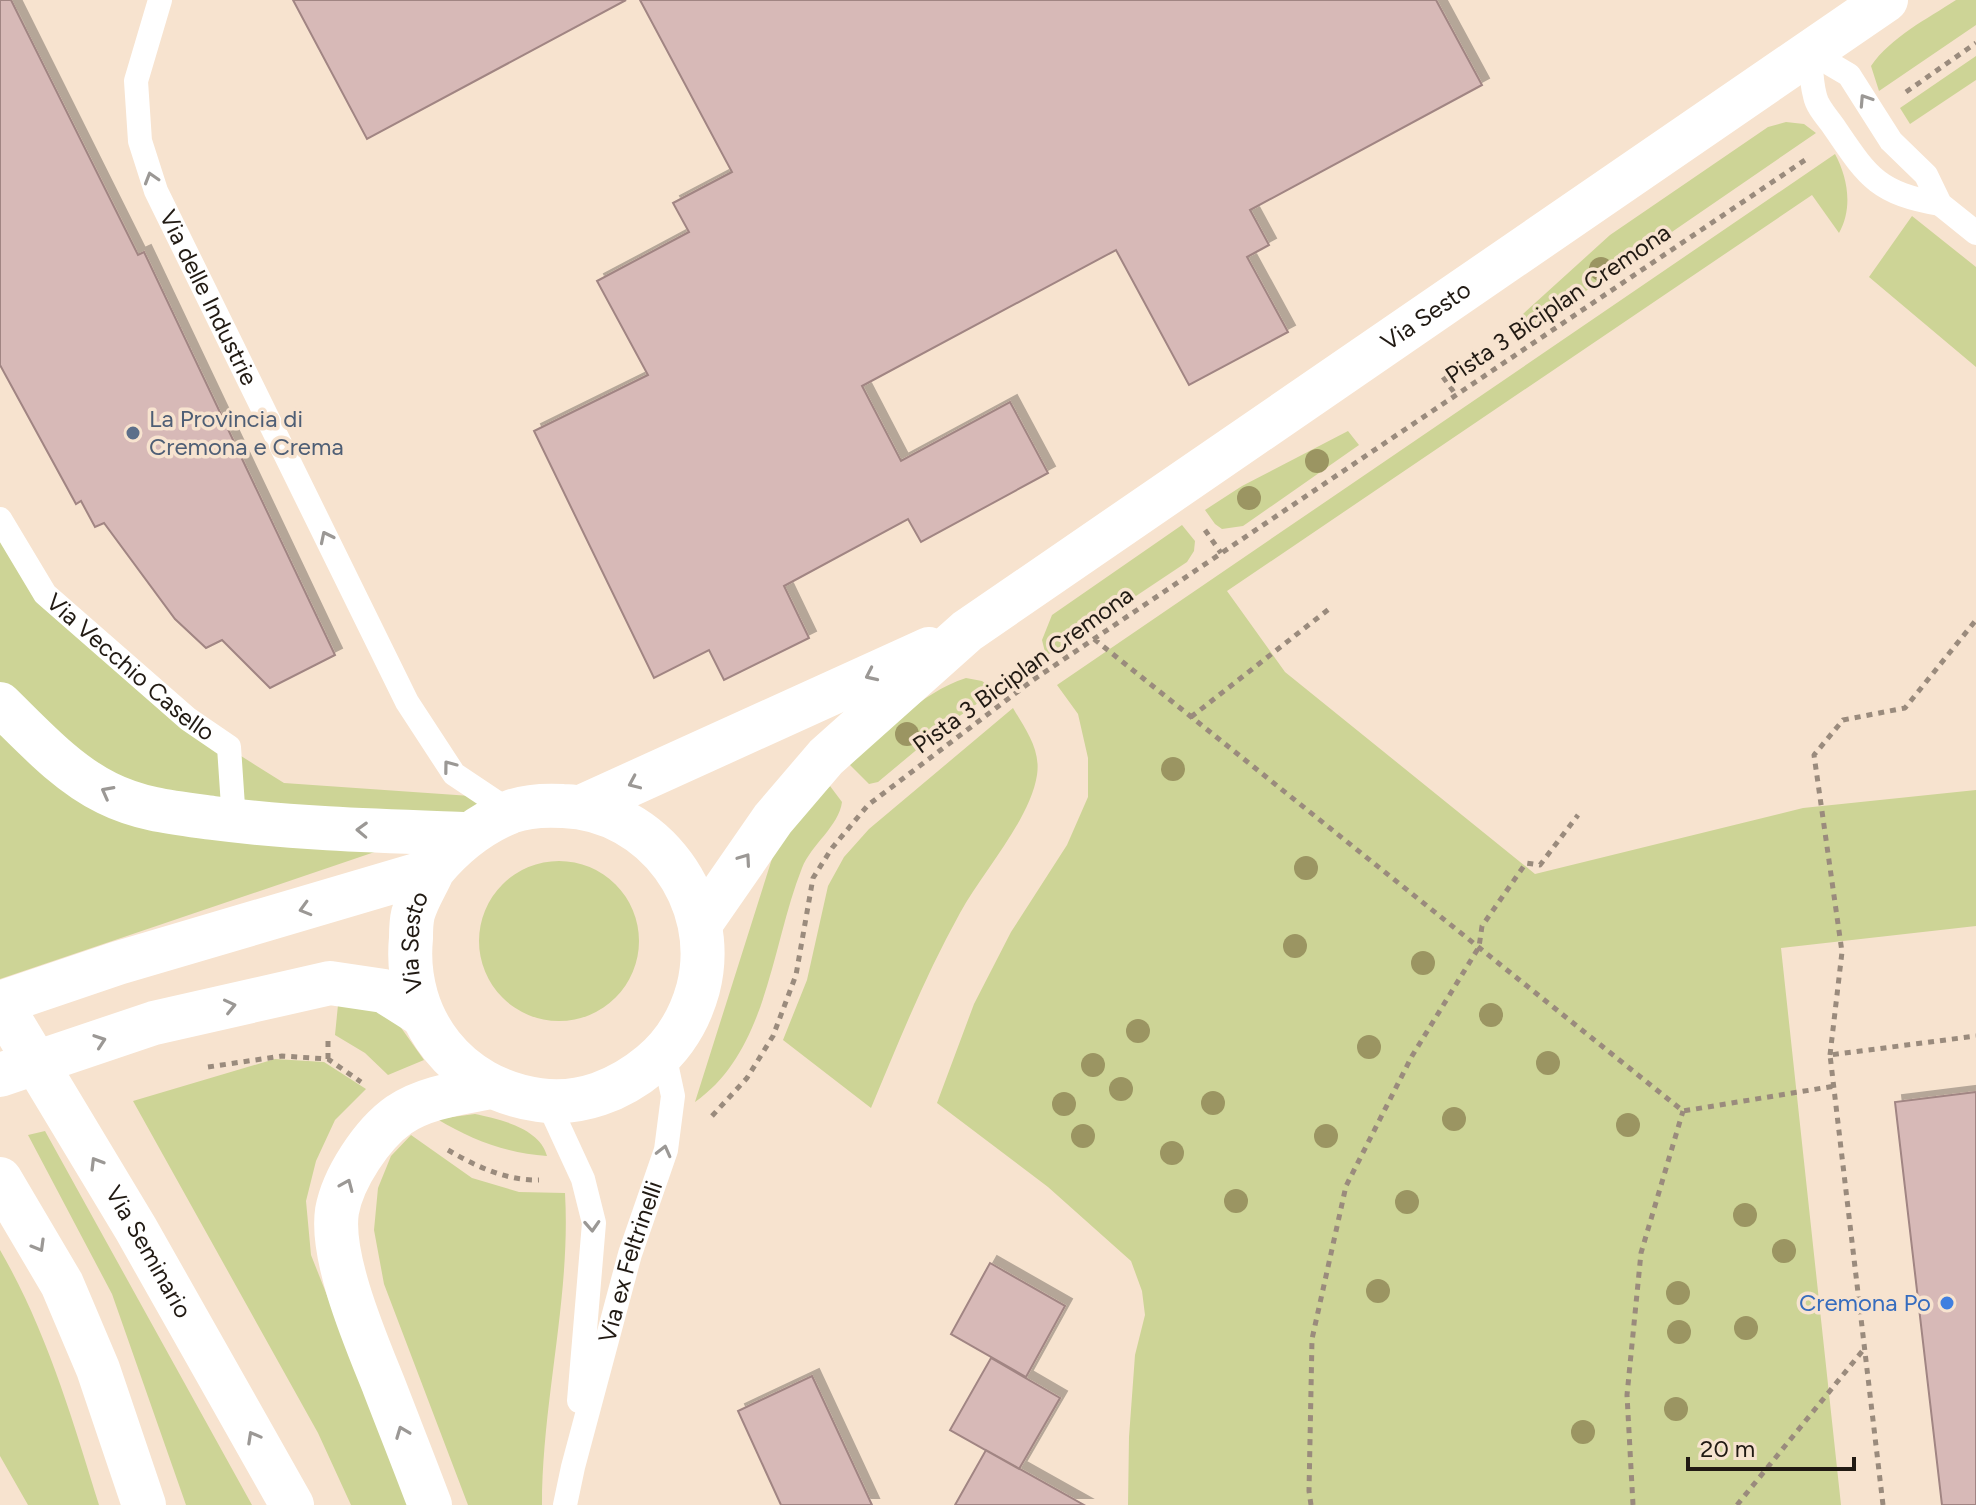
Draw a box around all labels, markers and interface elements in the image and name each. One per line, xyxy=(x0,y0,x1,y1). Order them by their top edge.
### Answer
one-way arrow xyxy=(1859,94,1874,109)
one-way arrow xyxy=(145,171,161,185)
street label: Via delle Industrie xyxy=(154,205,264,390)
street label: Pista 3 Biciplan Cremona xyxy=(1440,217,1676,390)
street label: Via Sesto xyxy=(1375,274,1476,356)
place label: La Provincia di Cremona e Crema xyxy=(149,404,344,461)
marker: La Provincia di Cremona e Crema xyxy=(124,424,142,442)
one-way arrow xyxy=(320,531,336,546)
street label: Pista 3 Biciplan Cremona xyxy=(907,580,1138,759)
street label: Via Vecchio Casello xyxy=(41,587,220,747)
one-way arrow xyxy=(864,665,879,681)
one-way arrow xyxy=(444,760,459,774)
one-way arrow xyxy=(628,773,643,789)
one-way arrow xyxy=(101,786,115,801)
one-way arrow xyxy=(355,822,368,839)
one-way arrow xyxy=(735,853,750,867)
street label: Via Sesto xyxy=(395,886,434,996)
one-way arrow xyxy=(298,900,312,916)
one-way arrow xyxy=(222,998,236,1015)
one-way arrow xyxy=(93,1035,107,1051)
one-way arrow xyxy=(655,1144,672,1158)
one-way arrow xyxy=(90,1157,106,1172)
street label: Via ex Feltrinelli xyxy=(592,1177,668,1346)
one-way arrow xyxy=(338,1179,354,1193)
street label: Via Seminario xyxy=(99,1181,198,1323)
one-way arrow xyxy=(583,1220,600,1233)
one-way arrow xyxy=(30,1237,45,1252)
place label: Cremona Po xyxy=(1799,1288,1931,1317)
marker: Cremona Po xyxy=(1938,1294,1956,1312)
scale bar xyxy=(1688,1421,1854,1471)
one-way arrow xyxy=(395,1426,412,1440)
one-way arrow xyxy=(247,1431,263,1446)
text: 20 m xyxy=(1700,1434,1755,1463)

